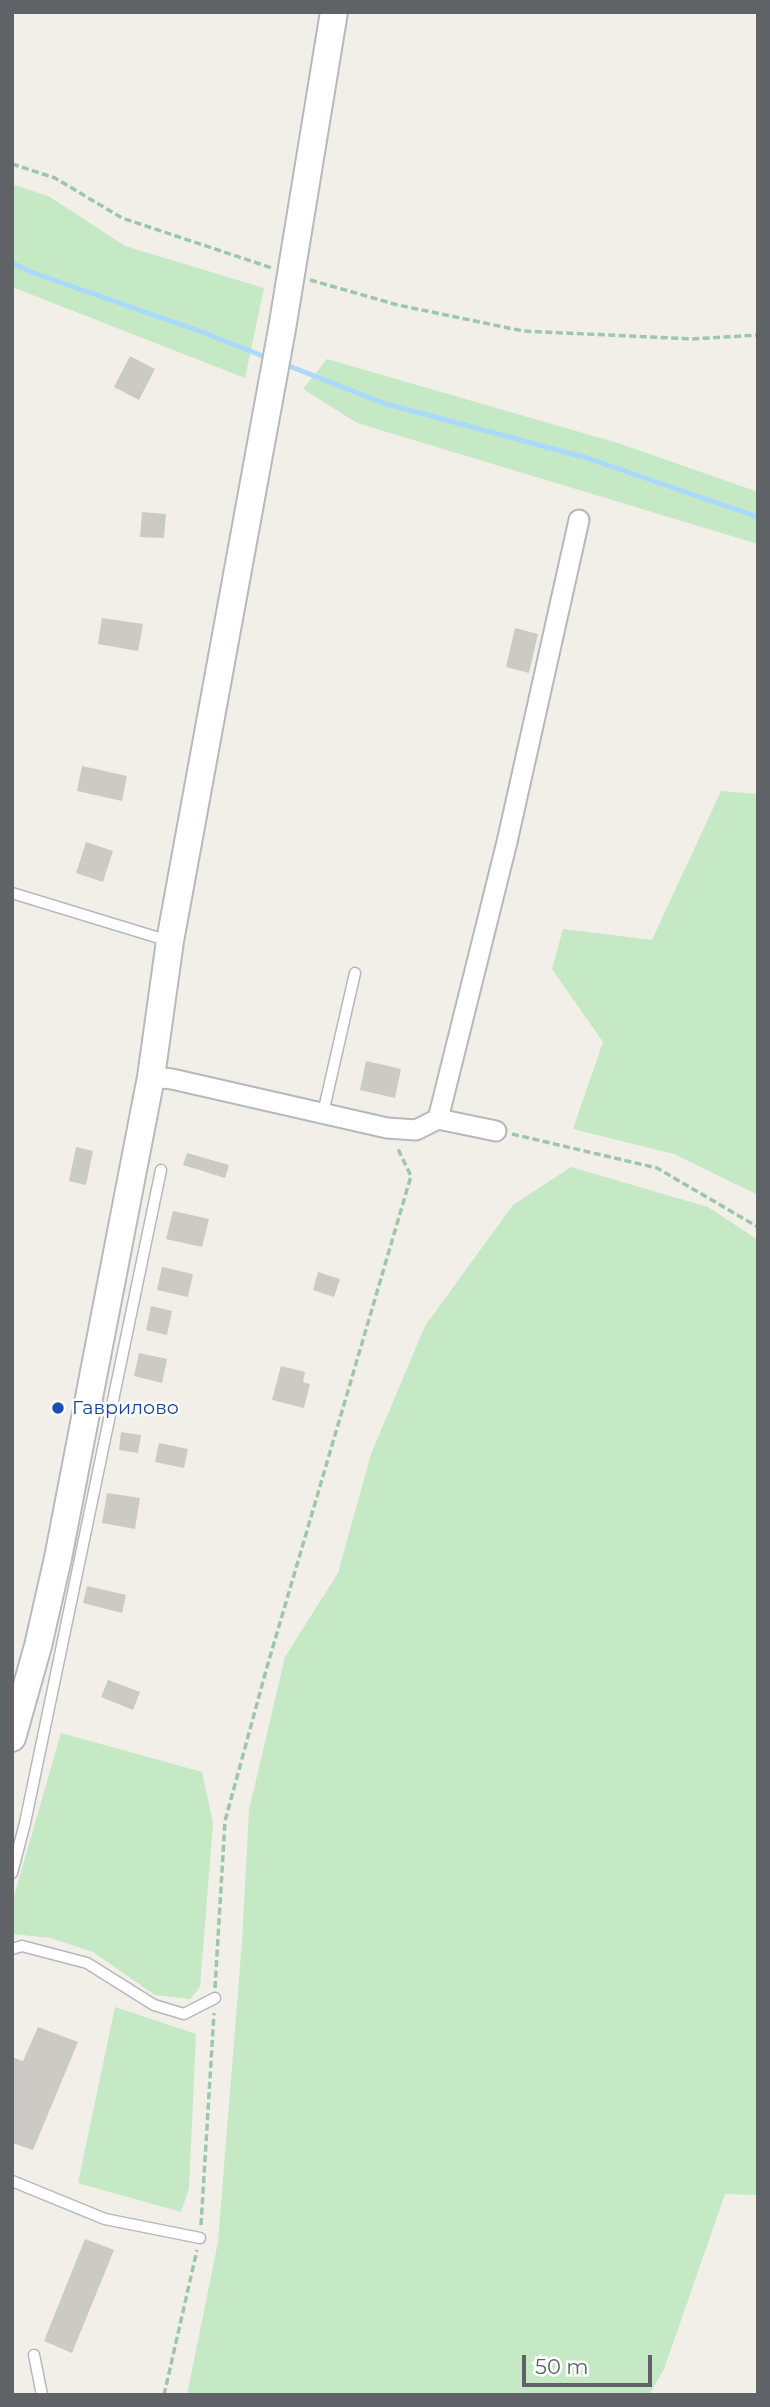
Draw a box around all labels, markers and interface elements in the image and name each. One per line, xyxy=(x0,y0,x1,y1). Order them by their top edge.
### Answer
place label: Гаврилово xyxy=(72,1397,179,1419)
marker: Гаврилово xyxy=(50,1400,66,1416)
scale bar xyxy=(525,2340,654,2384)
text: 50 m xyxy=(535,2354,589,2379)

